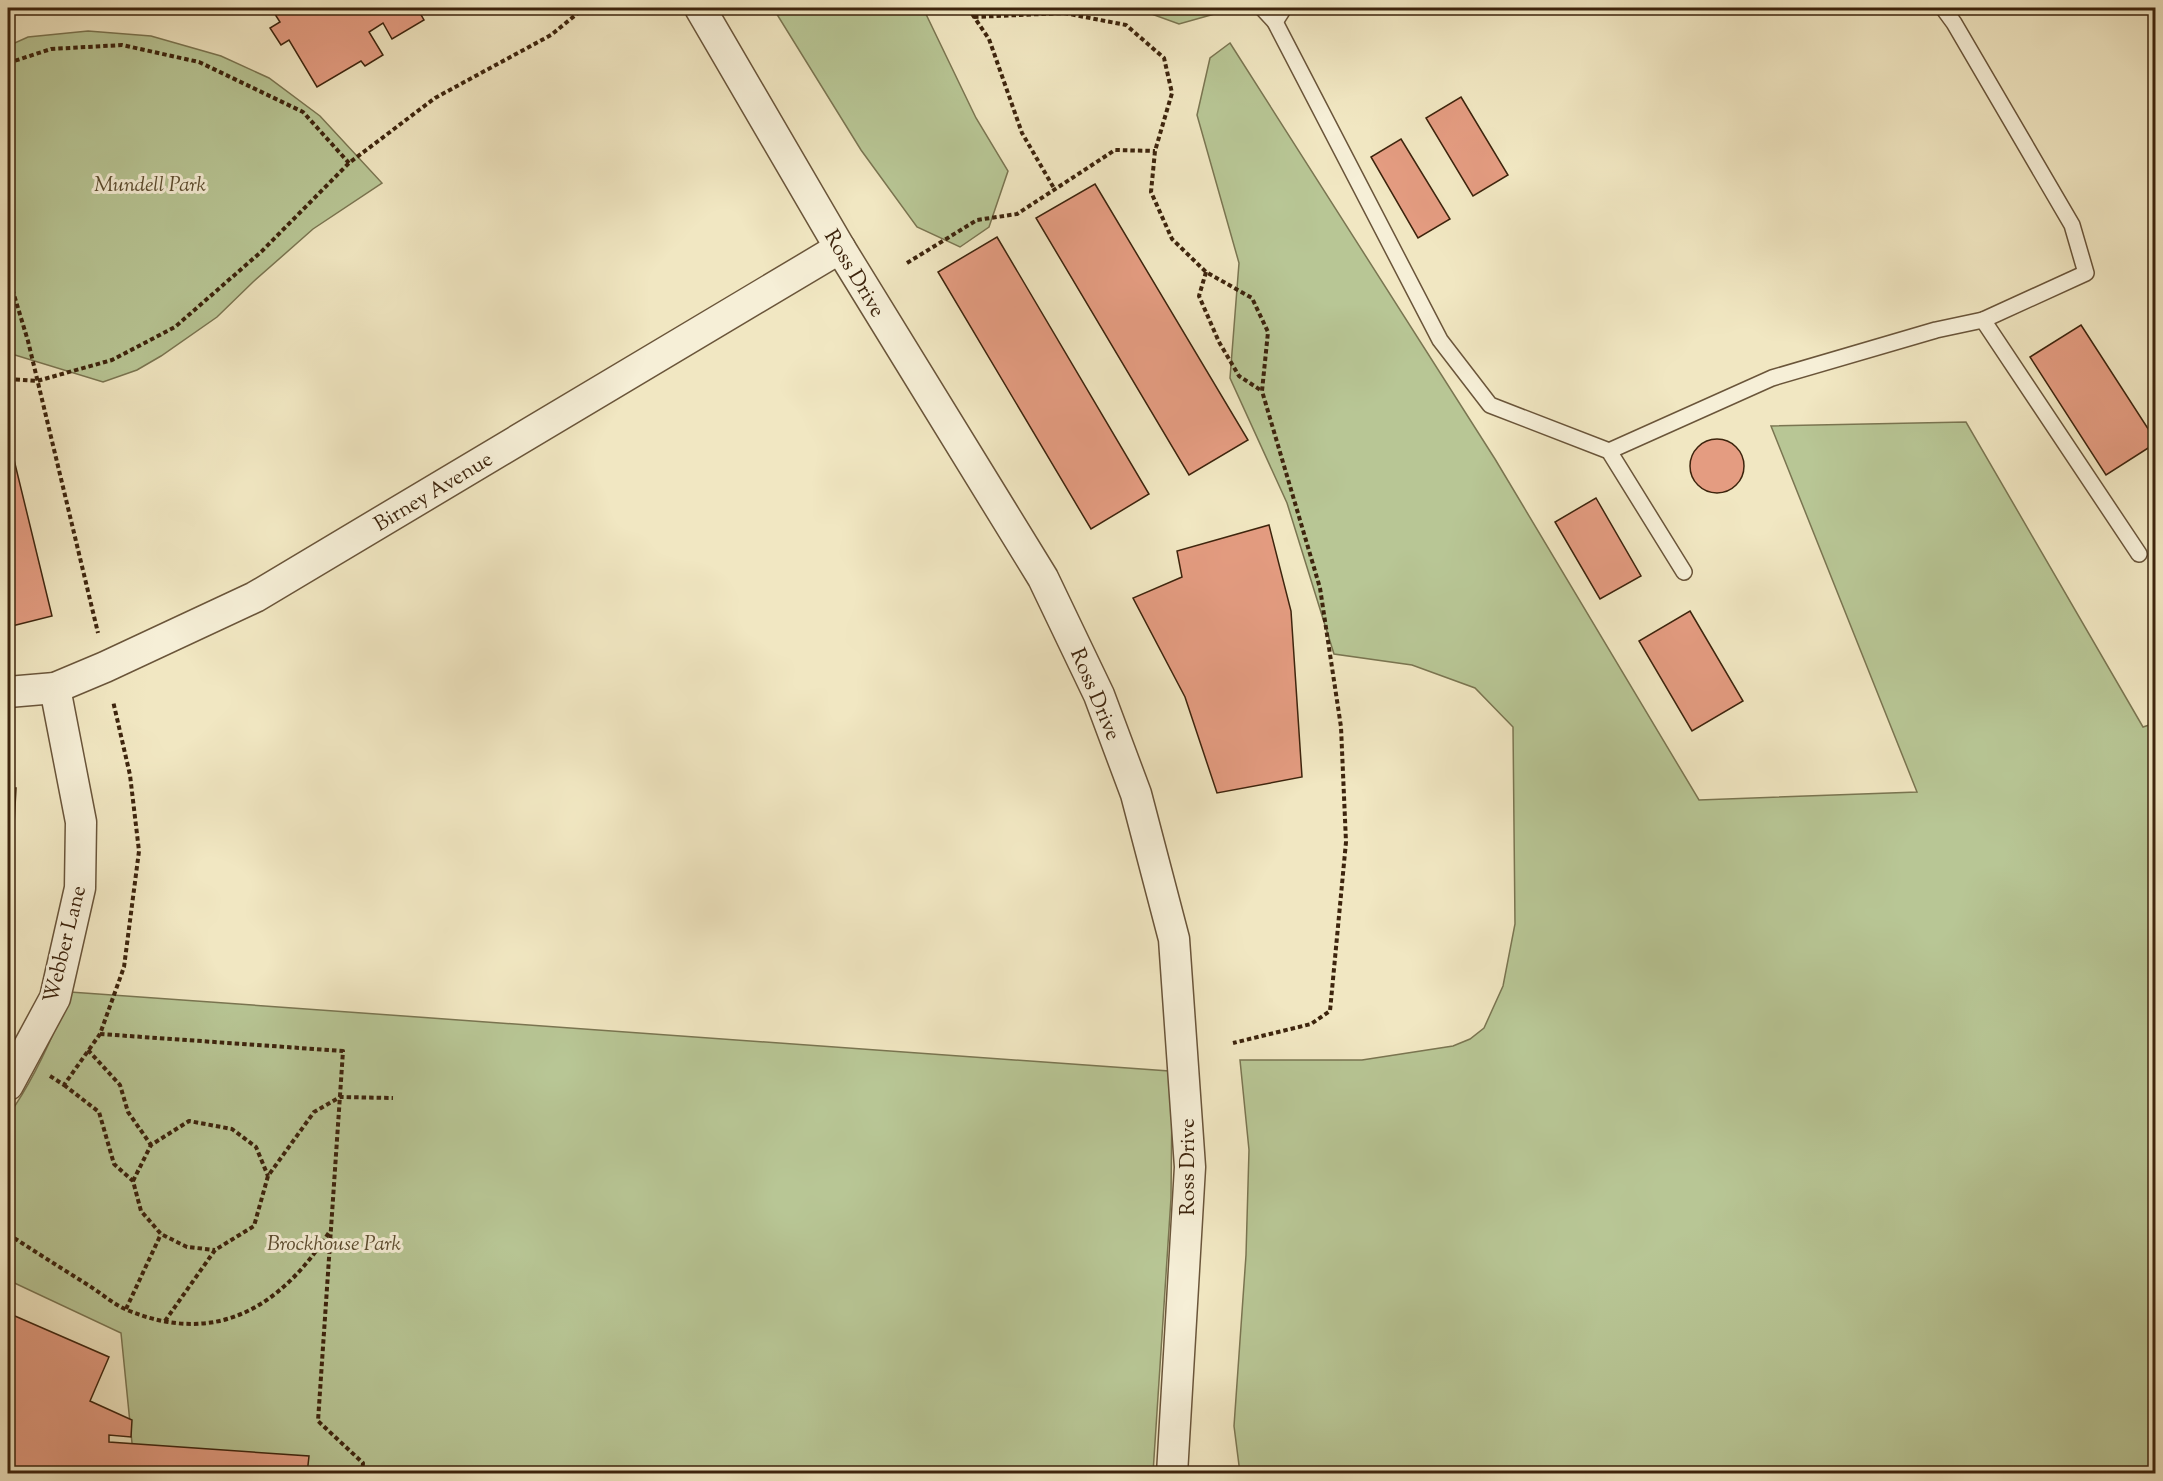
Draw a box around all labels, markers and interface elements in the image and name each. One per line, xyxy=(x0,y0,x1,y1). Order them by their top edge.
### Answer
park label: Mundell Park xyxy=(94,171,207,201)
street label: Ross Drive xyxy=(815,225,891,324)
street label: Birney Avenue xyxy=(369,445,499,540)
street label: Ross Drive xyxy=(1061,644,1127,746)
street label: Webber Lane xyxy=(37,883,95,1006)
street label: Ross Drive xyxy=(1174,1118,1204,1216)
park label: Brockhouse Park xyxy=(267,1230,402,1260)

